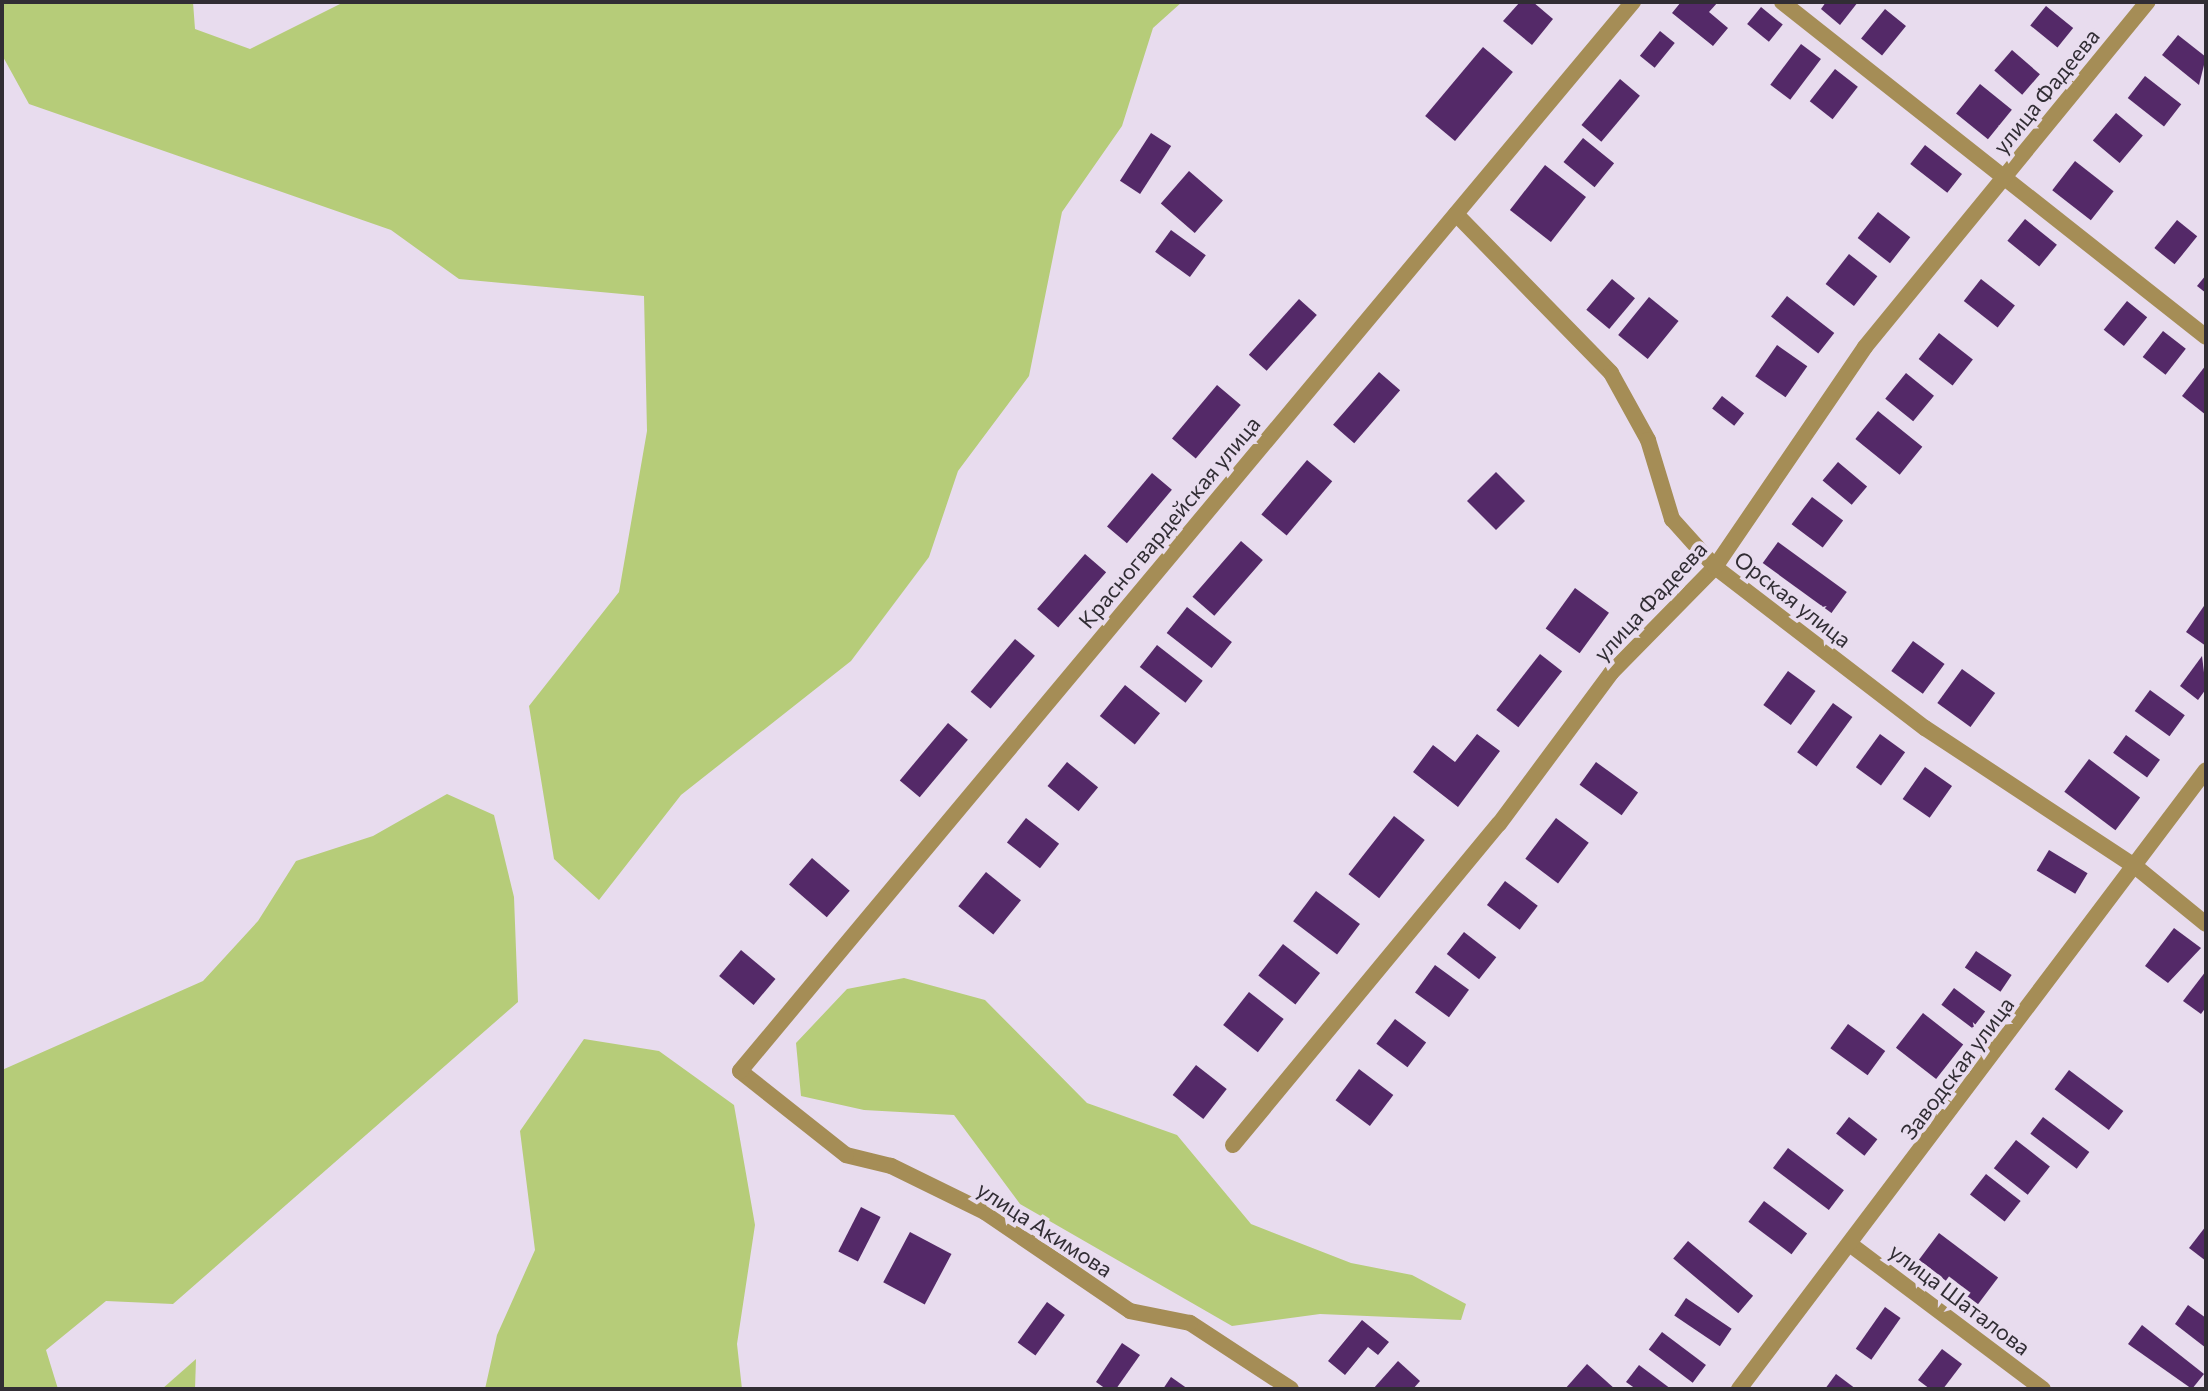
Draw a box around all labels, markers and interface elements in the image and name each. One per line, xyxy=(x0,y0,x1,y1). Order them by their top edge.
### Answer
street label: улица Фадеева xyxy=(1987,23,2105,159)
street label: Красногвардейская улица xyxy=(1073,411,1265,633)
street label: улица Фадеева xyxy=(1588,536,1712,666)
street label: Орская улица xyxy=(1729,545,1857,653)
street label: Заводская улица xyxy=(1895,992,2019,1144)
street label: улица Акимова xyxy=(972,1176,1118,1282)
street label: улица Шаталова xyxy=(1884,1237,2036,1361)

